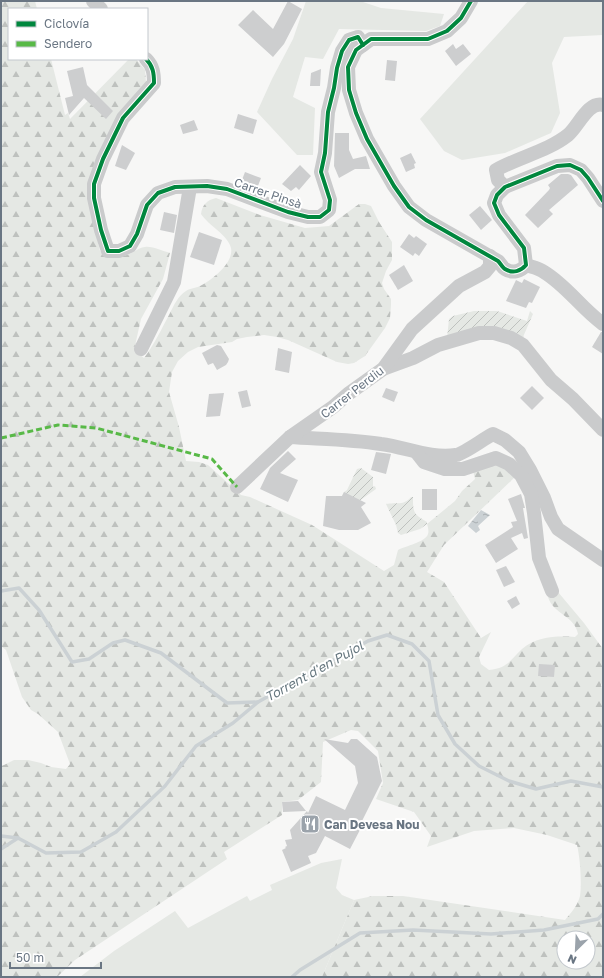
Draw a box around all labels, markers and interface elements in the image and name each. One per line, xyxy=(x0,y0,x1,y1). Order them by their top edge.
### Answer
legend xyxy=(8,8,148,60)
text: Ciclovía xyxy=(44,16,89,31)
text: Sendero xyxy=(44,36,92,51)
street label: Carrer Pinsà xyxy=(232,174,304,212)
street label: Carrer Perdiu xyxy=(317,363,387,421)
water label: Torrent d'en Pujol xyxy=(262,637,367,705)
restaurant icon: Can Devesa Nou xyxy=(299,813,321,835)
place label: Can Devesa Nou xyxy=(324,817,419,832)
north arrow xyxy=(556,930,596,970)
scale bar xyxy=(10,944,101,970)
text: 50 m xyxy=(16,950,44,965)
text: N xyxy=(565,952,578,967)

